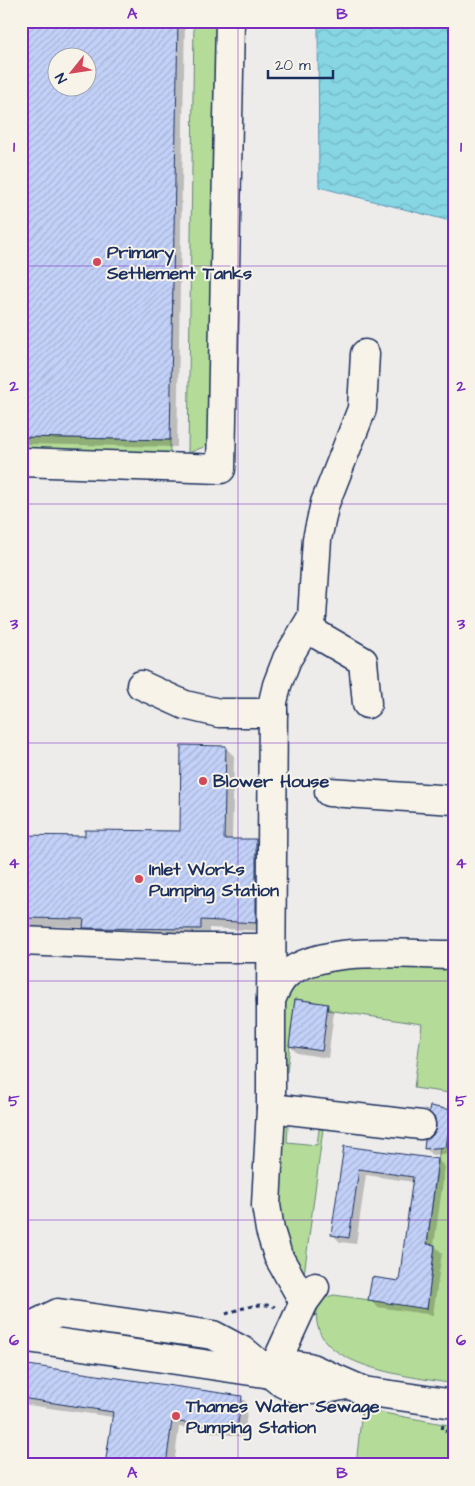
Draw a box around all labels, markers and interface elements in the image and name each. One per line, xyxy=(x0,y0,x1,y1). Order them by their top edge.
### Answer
text: A xyxy=(127,3,138,25)
text: B xyxy=(336,3,348,25)
north arrow xyxy=(48,48,98,98)
scale bar xyxy=(268,48,332,80)
text: 20 m xyxy=(275,55,311,76)
text: N xyxy=(51,69,72,87)
text: 1 xyxy=(13,136,16,158)
text: 1 xyxy=(460,136,463,158)
place label: Primary Settlement Tanks xyxy=(106,240,252,286)
marker: Primary Settlement Tanks xyxy=(91,256,103,268)
text: 2 xyxy=(8,375,19,397)
text: 2 xyxy=(455,375,466,397)
text: 3 xyxy=(9,613,19,635)
text: 3 xyxy=(456,613,466,635)
place label: Blower House xyxy=(213,769,329,794)
marker: Blower House xyxy=(197,775,209,787)
text: 4 xyxy=(9,852,20,874)
text: 4 xyxy=(456,852,467,874)
place label: Inlet Works Pumping Station xyxy=(149,857,279,904)
marker: Inlet Works Pumping Station xyxy=(133,873,145,885)
text: 5 xyxy=(8,1090,20,1112)
text: 5 xyxy=(455,1090,467,1112)
text: 6 xyxy=(9,1329,19,1351)
text: 6 xyxy=(456,1329,466,1351)
place label: Thames Water Sewage Pumping Station xyxy=(185,1394,380,1441)
marker: Thames Water Sewage Pumping Station xyxy=(170,1410,182,1422)
text: A xyxy=(127,1462,138,1484)
text: B xyxy=(336,1462,348,1484)

